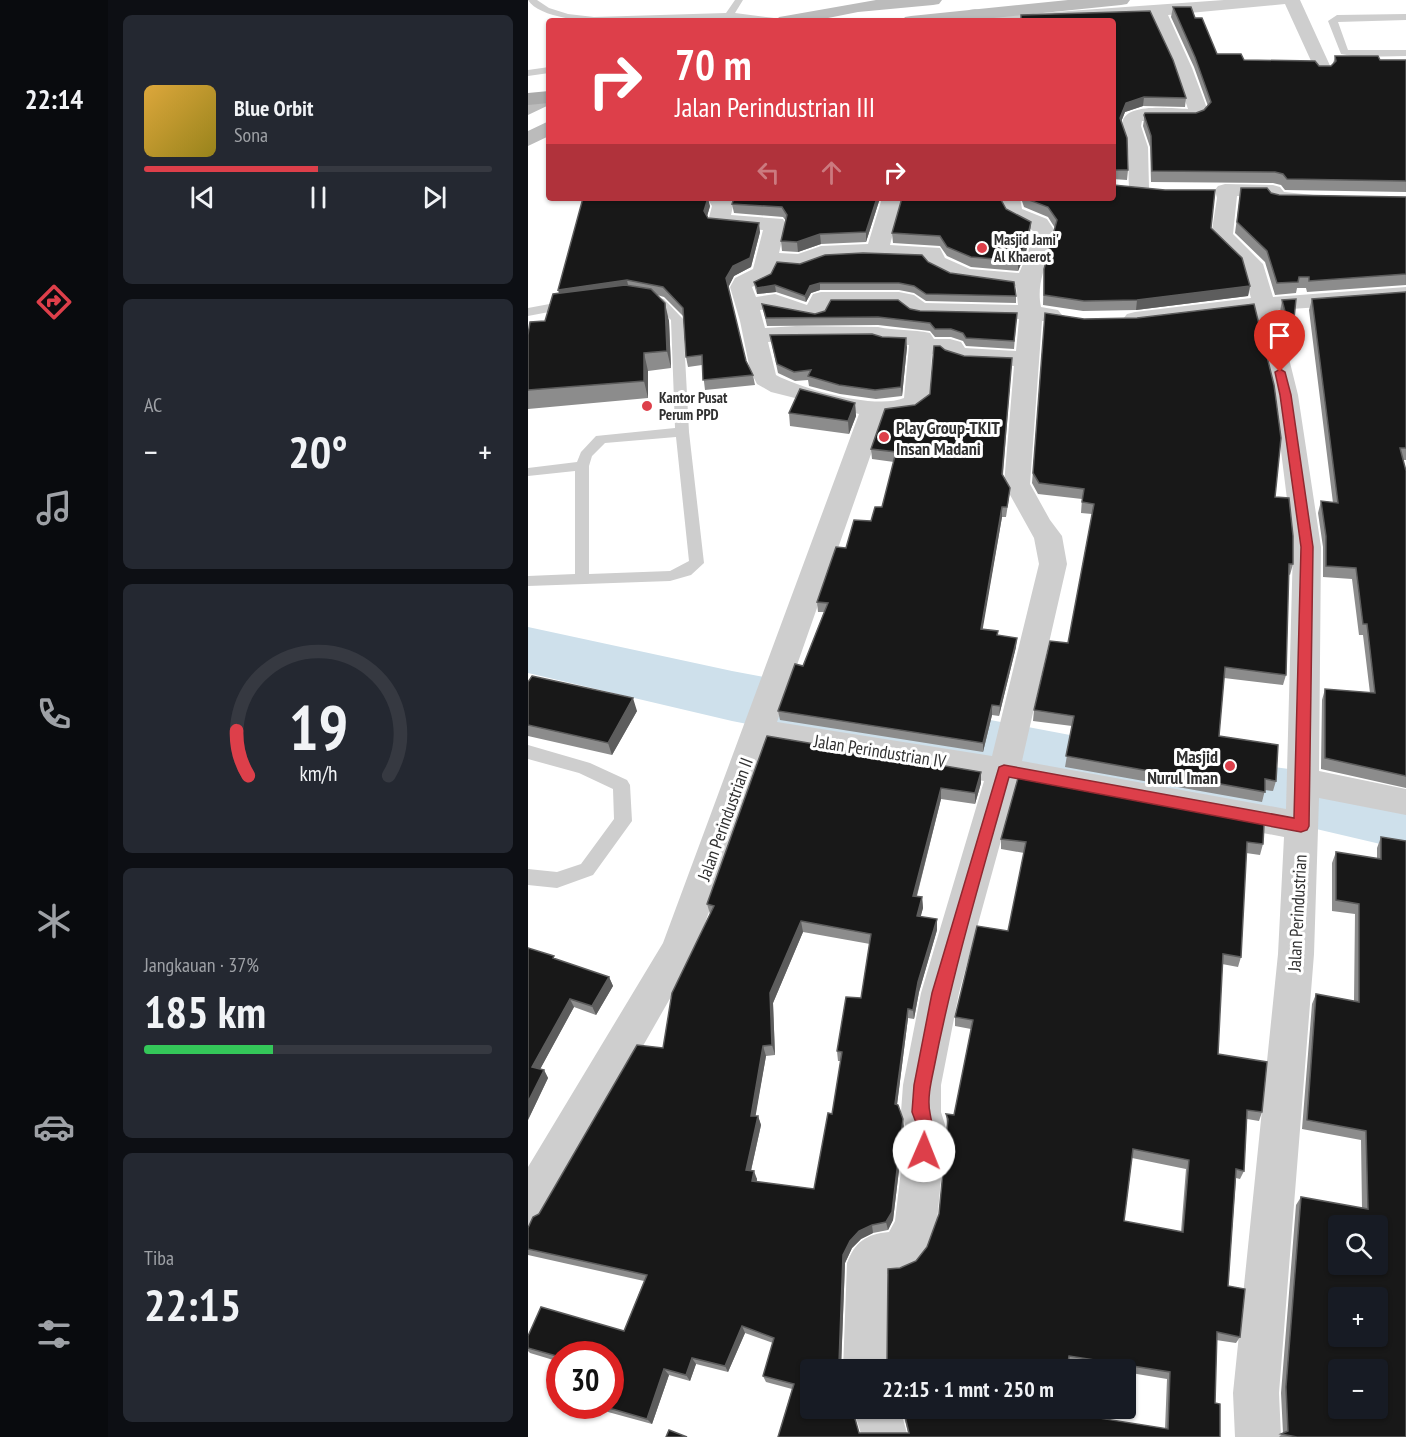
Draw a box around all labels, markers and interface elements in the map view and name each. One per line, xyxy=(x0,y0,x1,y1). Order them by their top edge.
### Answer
text: 70 m xyxy=(675,37,752,92)
icon: right xyxy=(576,42,654,120)
text: 22:14 xyxy=(25,82,83,116)
text: Jalan Perindustrian III xyxy=(675,90,875,124)
text: Blue Orbit xyxy=(234,94,313,122)
text: Sona xyxy=(234,122,268,148)
icon: left xyxy=(752,156,785,189)
icon: ahead xyxy=(815,156,848,189)
icon: right xyxy=(878,156,911,189)
icon: previous xyxy=(186,181,219,214)
icon: pause xyxy=(302,181,335,214)
icon: next xyxy=(418,181,451,214)
place label: Masjid Jami' Al Khaerot xyxy=(993,230,1059,266)
marker: Masjid Jami' Al Khaerot xyxy=(975,241,989,255)
icon: directions xyxy=(33,281,75,323)
pin xyxy=(1254,310,1305,372)
icon: arrive xyxy=(1263,319,1296,352)
place label: Kantor Pusat Perum PPD xyxy=(659,388,728,424)
text: AC xyxy=(144,392,162,418)
marker: Kantor Pusat Perum PPD xyxy=(640,399,654,413)
place label: Play Group-TKIT Insan Madani xyxy=(896,416,1000,460)
text: 20° xyxy=(288,422,348,480)
text: − xyxy=(144,430,158,473)
text: + xyxy=(478,430,492,473)
marker: Play Group-TKIT Insan Madani xyxy=(877,430,891,444)
icon: music xyxy=(33,487,75,529)
text: 19 xyxy=(288,686,348,767)
icon: phone xyxy=(33,693,75,735)
street label: Jalan Perindustrian IV xyxy=(811,729,948,773)
place label: Masjid Nurul Iman xyxy=(1147,745,1218,789)
street label: Jalan Perindustrian II xyxy=(692,754,758,885)
text: km/h xyxy=(299,759,337,787)
marker: Masjid Nurul Iman xyxy=(1223,759,1237,773)
street label: Jalan Perindustrian xyxy=(1282,854,1312,973)
icon: climate xyxy=(33,900,75,942)
text: Jangkauan · 37% xyxy=(144,952,259,978)
text: 185 km xyxy=(144,982,266,1040)
icon: car xyxy=(33,1106,75,1148)
position arrow xyxy=(892,1119,956,1183)
map controls xyxy=(1328,1215,1388,1419)
button: search xyxy=(1328,1215,1388,1275)
text: Tiba xyxy=(144,1245,174,1271)
text: 22:15 xyxy=(144,1275,241,1333)
button: + xyxy=(1328,1287,1388,1347)
icon: filters xyxy=(33,1313,75,1355)
speed limit sign: 30 xyxy=(546,1341,624,1419)
button: − xyxy=(1328,1359,1388,1419)
text: 22:15 · 1 mnt · 250 m xyxy=(882,1375,1054,1403)

